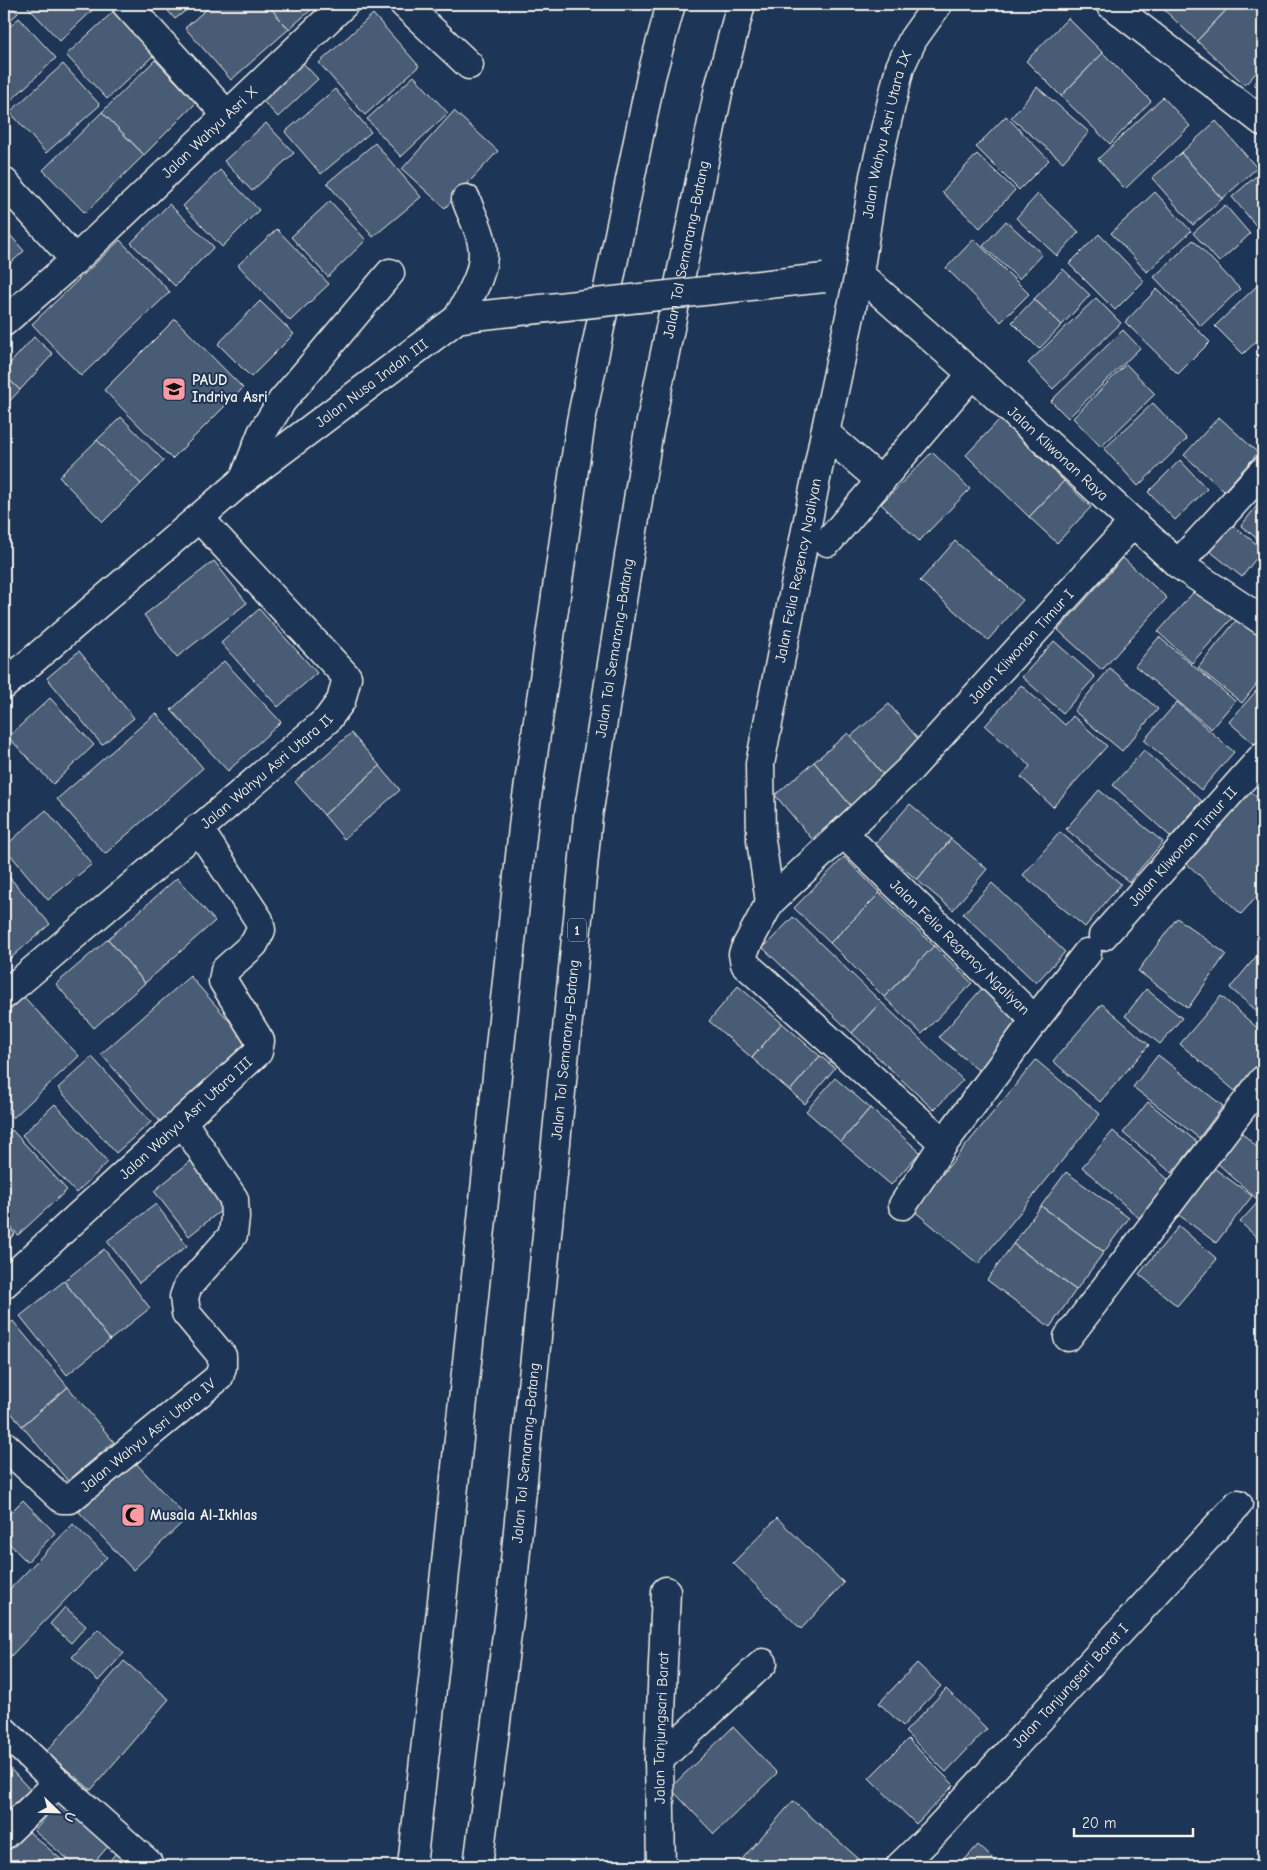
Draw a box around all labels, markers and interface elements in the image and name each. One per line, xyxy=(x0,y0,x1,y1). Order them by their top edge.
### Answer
street label: Jalan Wahyu Asri Utara IX xyxy=(859,48,915,220)
street label: Jalan Wahyu Asri X xyxy=(158,82,261,182)
street label: Jalan Tol Semarang–Batang xyxy=(659,159,713,340)
street label: Jalan Nusa Indah III xyxy=(312,335,432,431)
place label: PAUD Indriya Asri xyxy=(192,371,268,406)
school or university icon: PAUD Indriya Asri xyxy=(161,376,187,402)
street label: Jalan Kliwonan Raya xyxy=(1004,402,1112,504)
street label: Jalan Felia Regency Ngaliyan xyxy=(771,477,825,664)
street label: Jalan Tol Semarang–Batang xyxy=(592,557,638,739)
street label: Jalan Kliwonan Timur I xyxy=(965,585,1078,707)
street label: Jalan Wahyu Asri Utara II xyxy=(197,711,337,833)
street label: Jalan Kliwonan Timur II xyxy=(1125,783,1241,910)
street label: Jalan Felia Regency Ngaliyan xyxy=(886,875,1034,1019)
road number: 1 xyxy=(568,918,586,942)
street label: Jalan Tol Semarang–Batang xyxy=(547,959,583,1141)
street label: Jalan Wahyu Asri Utara III xyxy=(115,1053,256,1183)
street label: Jalan Tol Semarang–Batang xyxy=(508,1362,543,1544)
street label: Jalan Wahyu Asri Utara IV xyxy=(77,1374,219,1496)
mosque icon: Musala Al-Ikhlas xyxy=(120,1502,146,1528)
place label: Musala Al-Ikhlas xyxy=(150,1506,257,1524)
street label: Jalan Tanjungsari Barat I xyxy=(1008,1620,1132,1752)
street label: Jalan Tanjungsari Barat xyxy=(650,1651,672,1804)
north arrow xyxy=(32,1788,82,1838)
scale bar xyxy=(1074,1805,1193,1837)
text: U xyxy=(60,1809,79,1825)
text: 20 m xyxy=(1082,1814,1116,1832)

